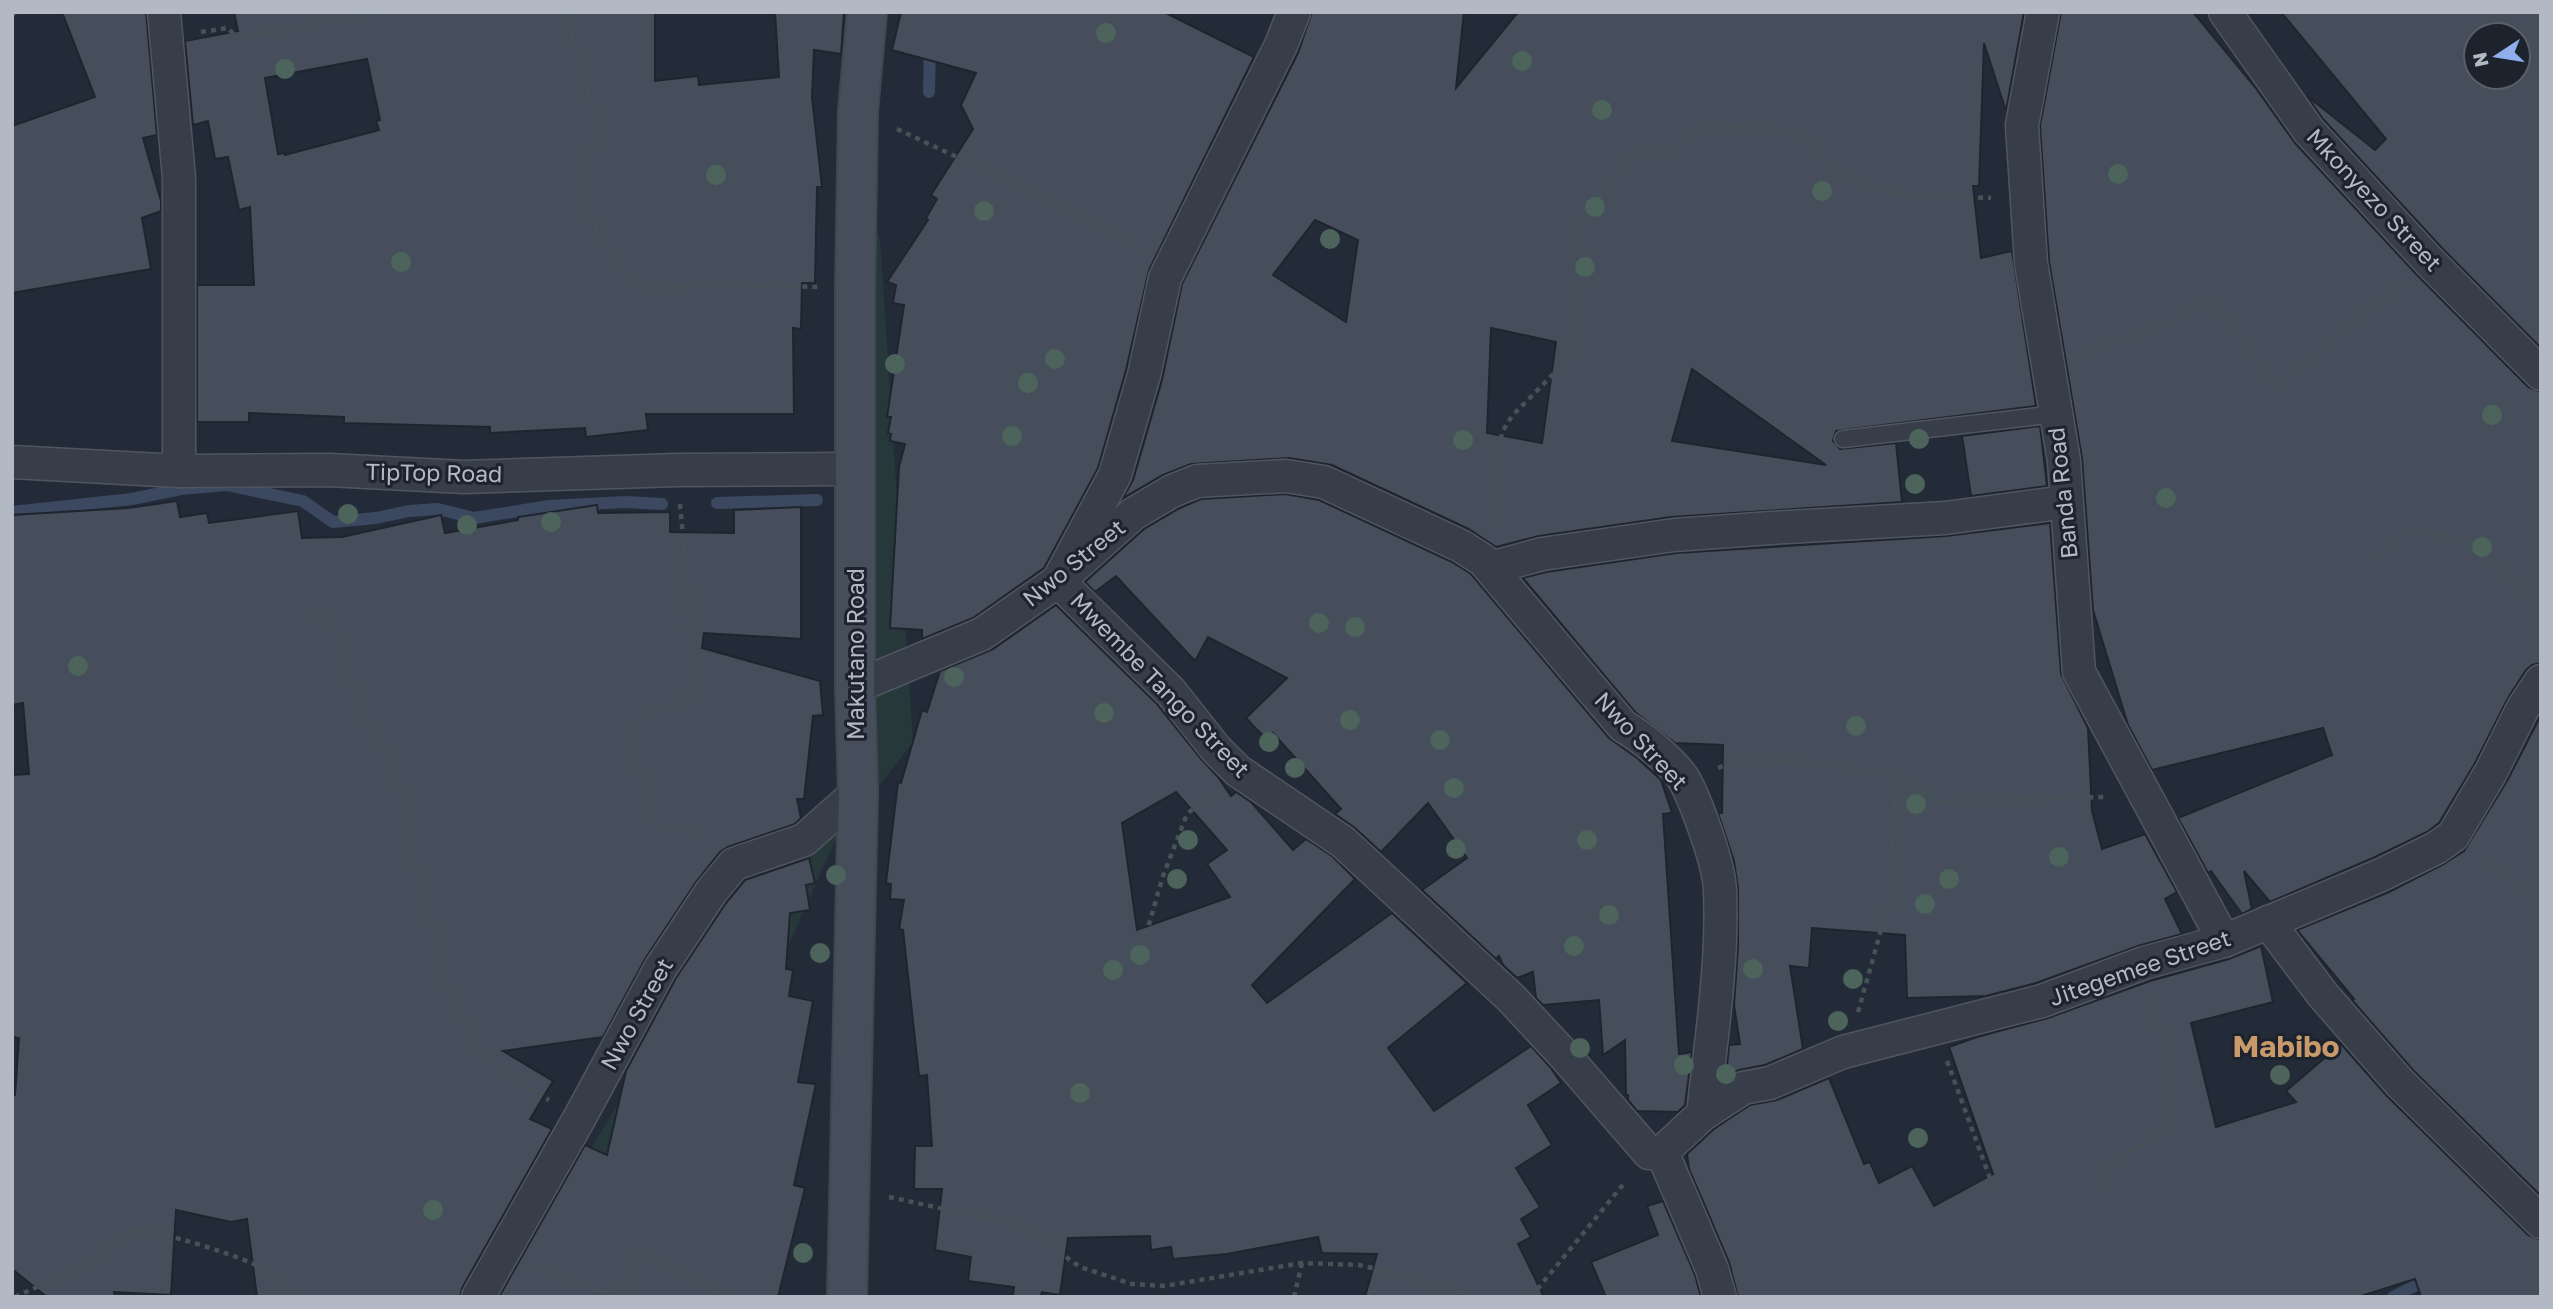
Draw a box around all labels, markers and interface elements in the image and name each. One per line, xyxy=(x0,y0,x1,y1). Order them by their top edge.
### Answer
north arrow xyxy=(2462,21,2532,91)
text: N xyxy=(2467,50,2493,69)
street label: Mkonyezo Street xyxy=(2301,122,2448,276)
street label: Banda Road xyxy=(2041,426,2083,560)
street label: TipTop Road xyxy=(365,457,503,487)
street label: Nwo Street xyxy=(1017,512,1130,612)
street label: Makutano Road xyxy=(841,568,869,740)
street label: Mwembe Tango Street xyxy=(1065,586,1256,783)
street label: Nwo Street xyxy=(1589,686,1694,795)
street label: Jitegemee Street xyxy=(2045,923,2234,1011)
street label: Nwo Street xyxy=(594,953,678,1074)
district label: Mabibo xyxy=(2232,1028,2340,1064)

